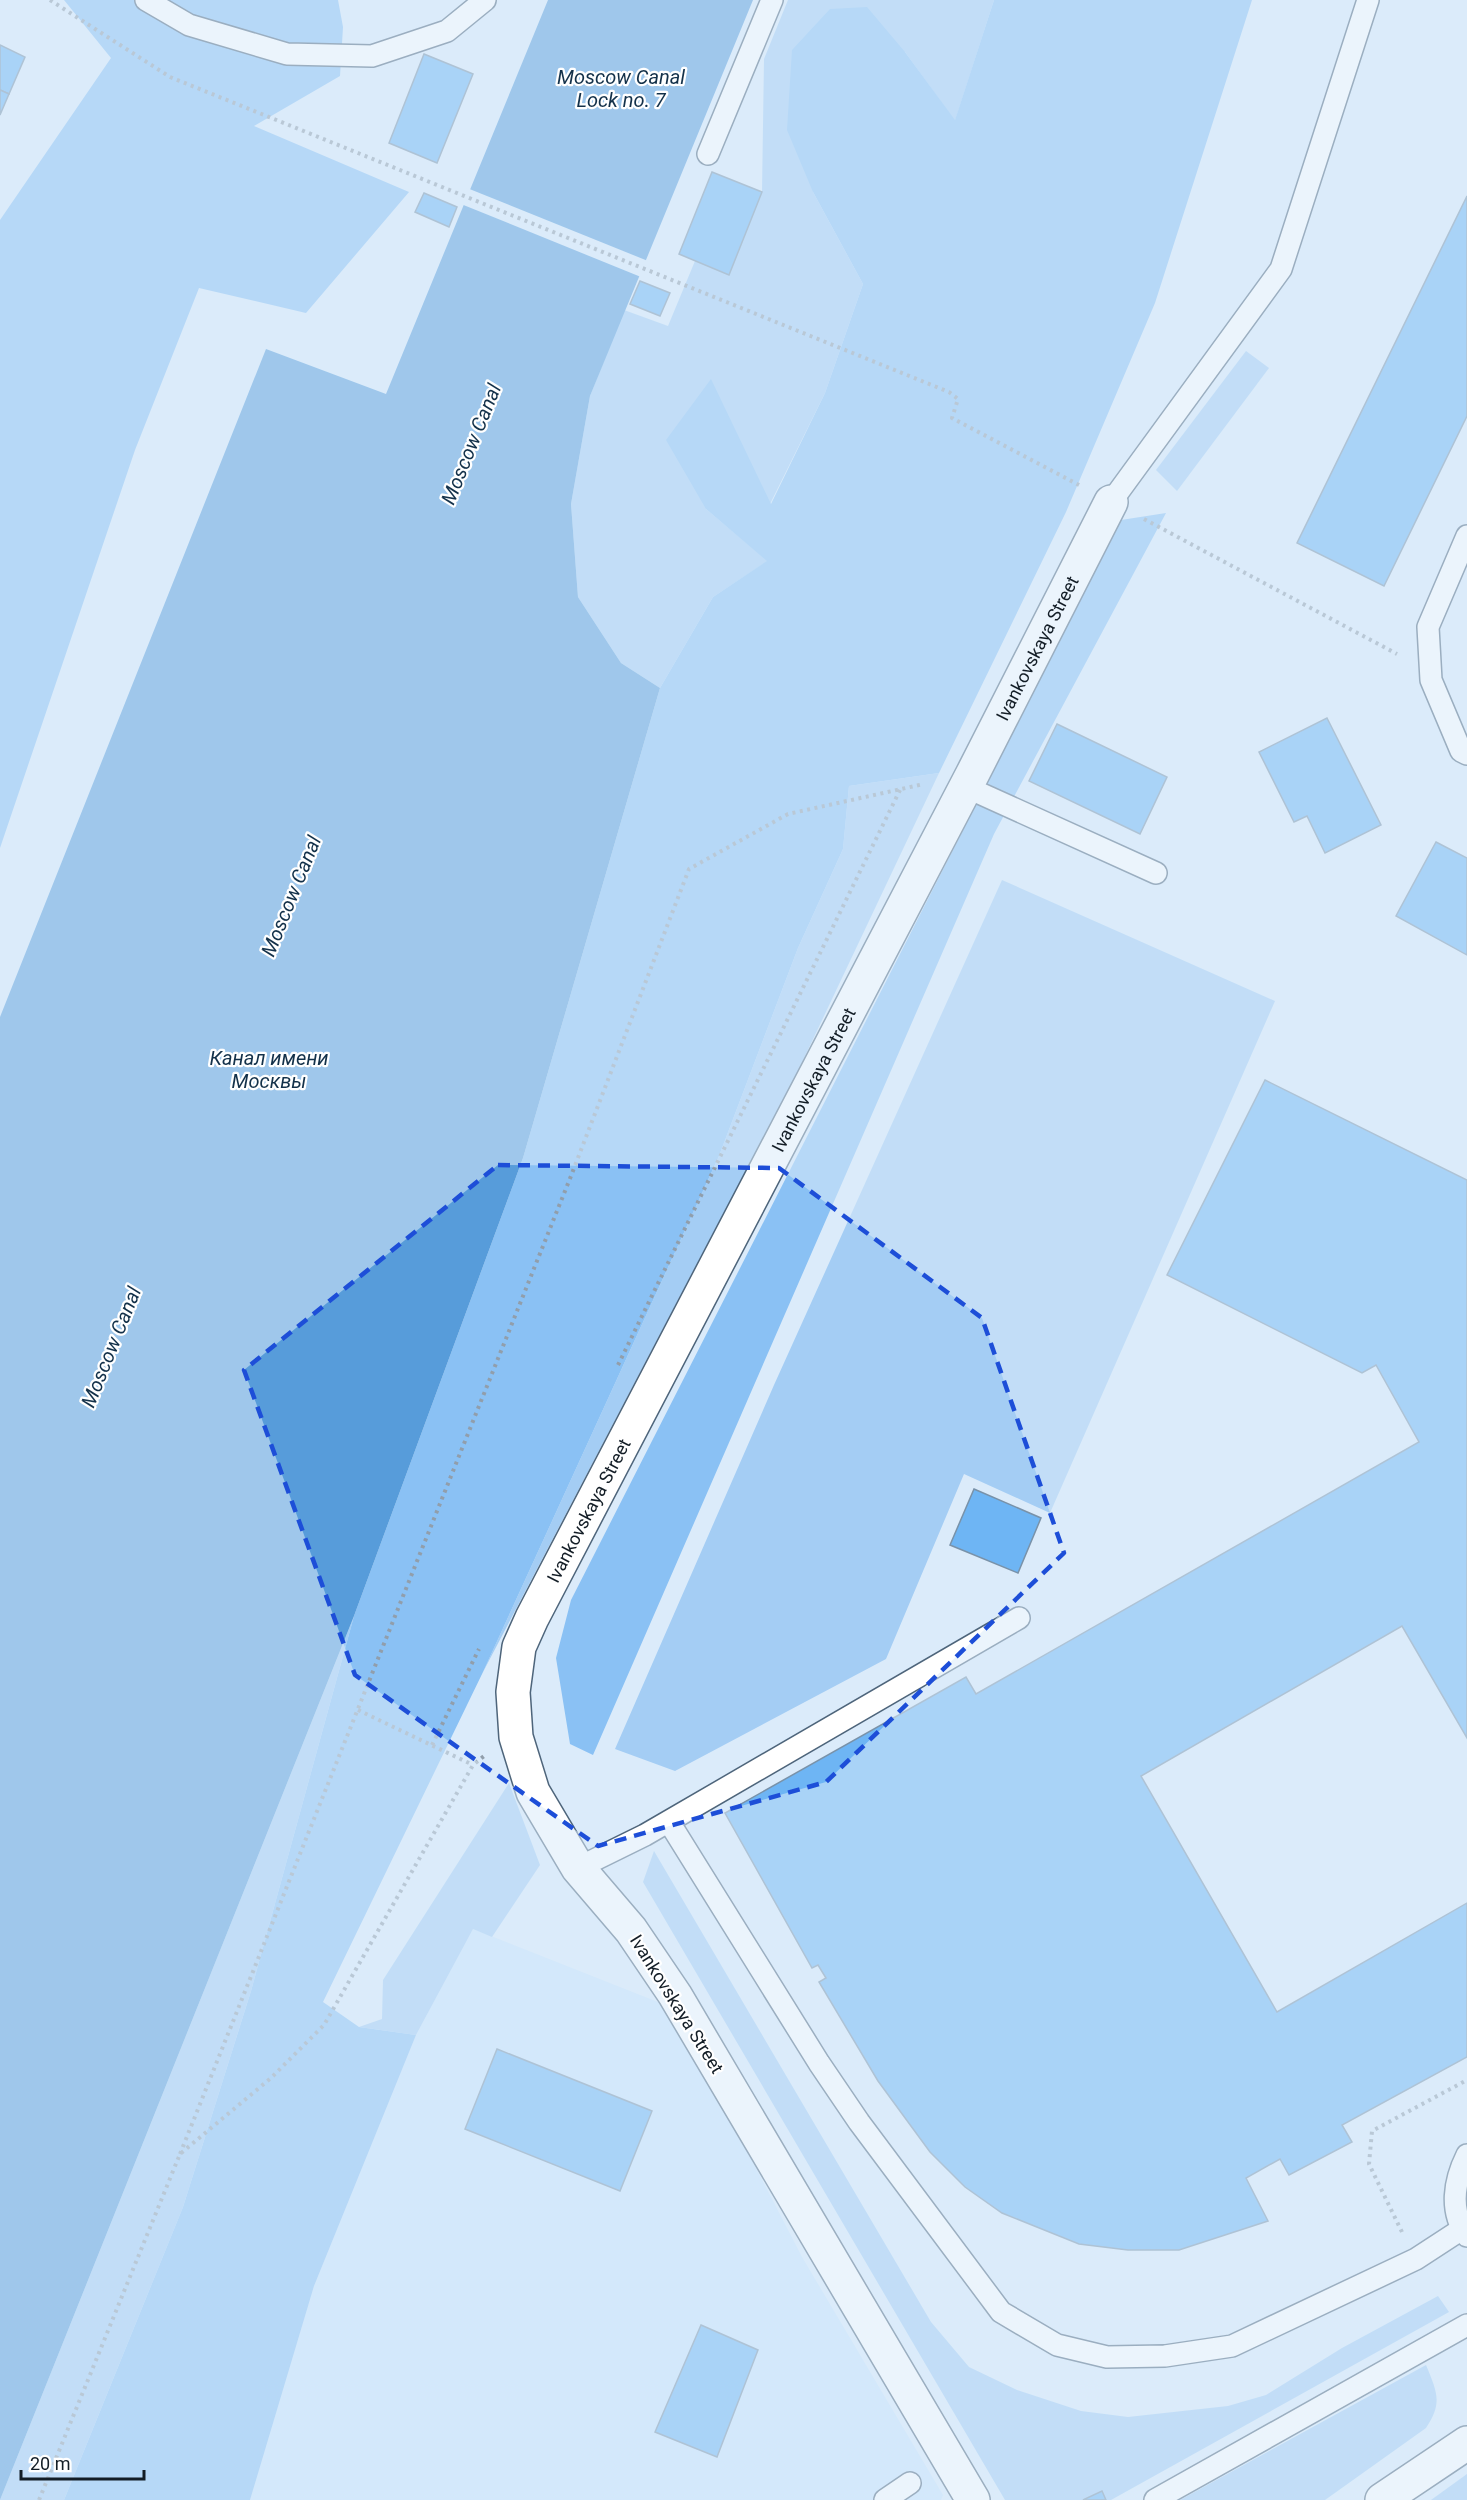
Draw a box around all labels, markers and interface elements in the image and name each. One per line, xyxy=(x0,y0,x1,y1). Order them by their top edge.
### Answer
water label: Moscow Canal Lock no. 7 xyxy=(557,65,685,112)
water label: Moscow Canal xyxy=(436,380,506,508)
street label: Ivankovskaya Street xyxy=(991,572,1082,724)
water label: Moscow Canal xyxy=(256,832,326,960)
street label: Ivankovskaya Street xyxy=(767,1004,859,1155)
water label: Канал имени Москвы xyxy=(209,1046,329,1093)
water label: Moscow Canal xyxy=(76,1283,146,1411)
street label: Ivankovskaya Street xyxy=(542,1435,634,1586)
street label: Ivankovskaya Street xyxy=(626,1931,728,2077)
scale bar xyxy=(21,2443,144,2481)
text: 20 m xyxy=(30,2453,70,2474)

